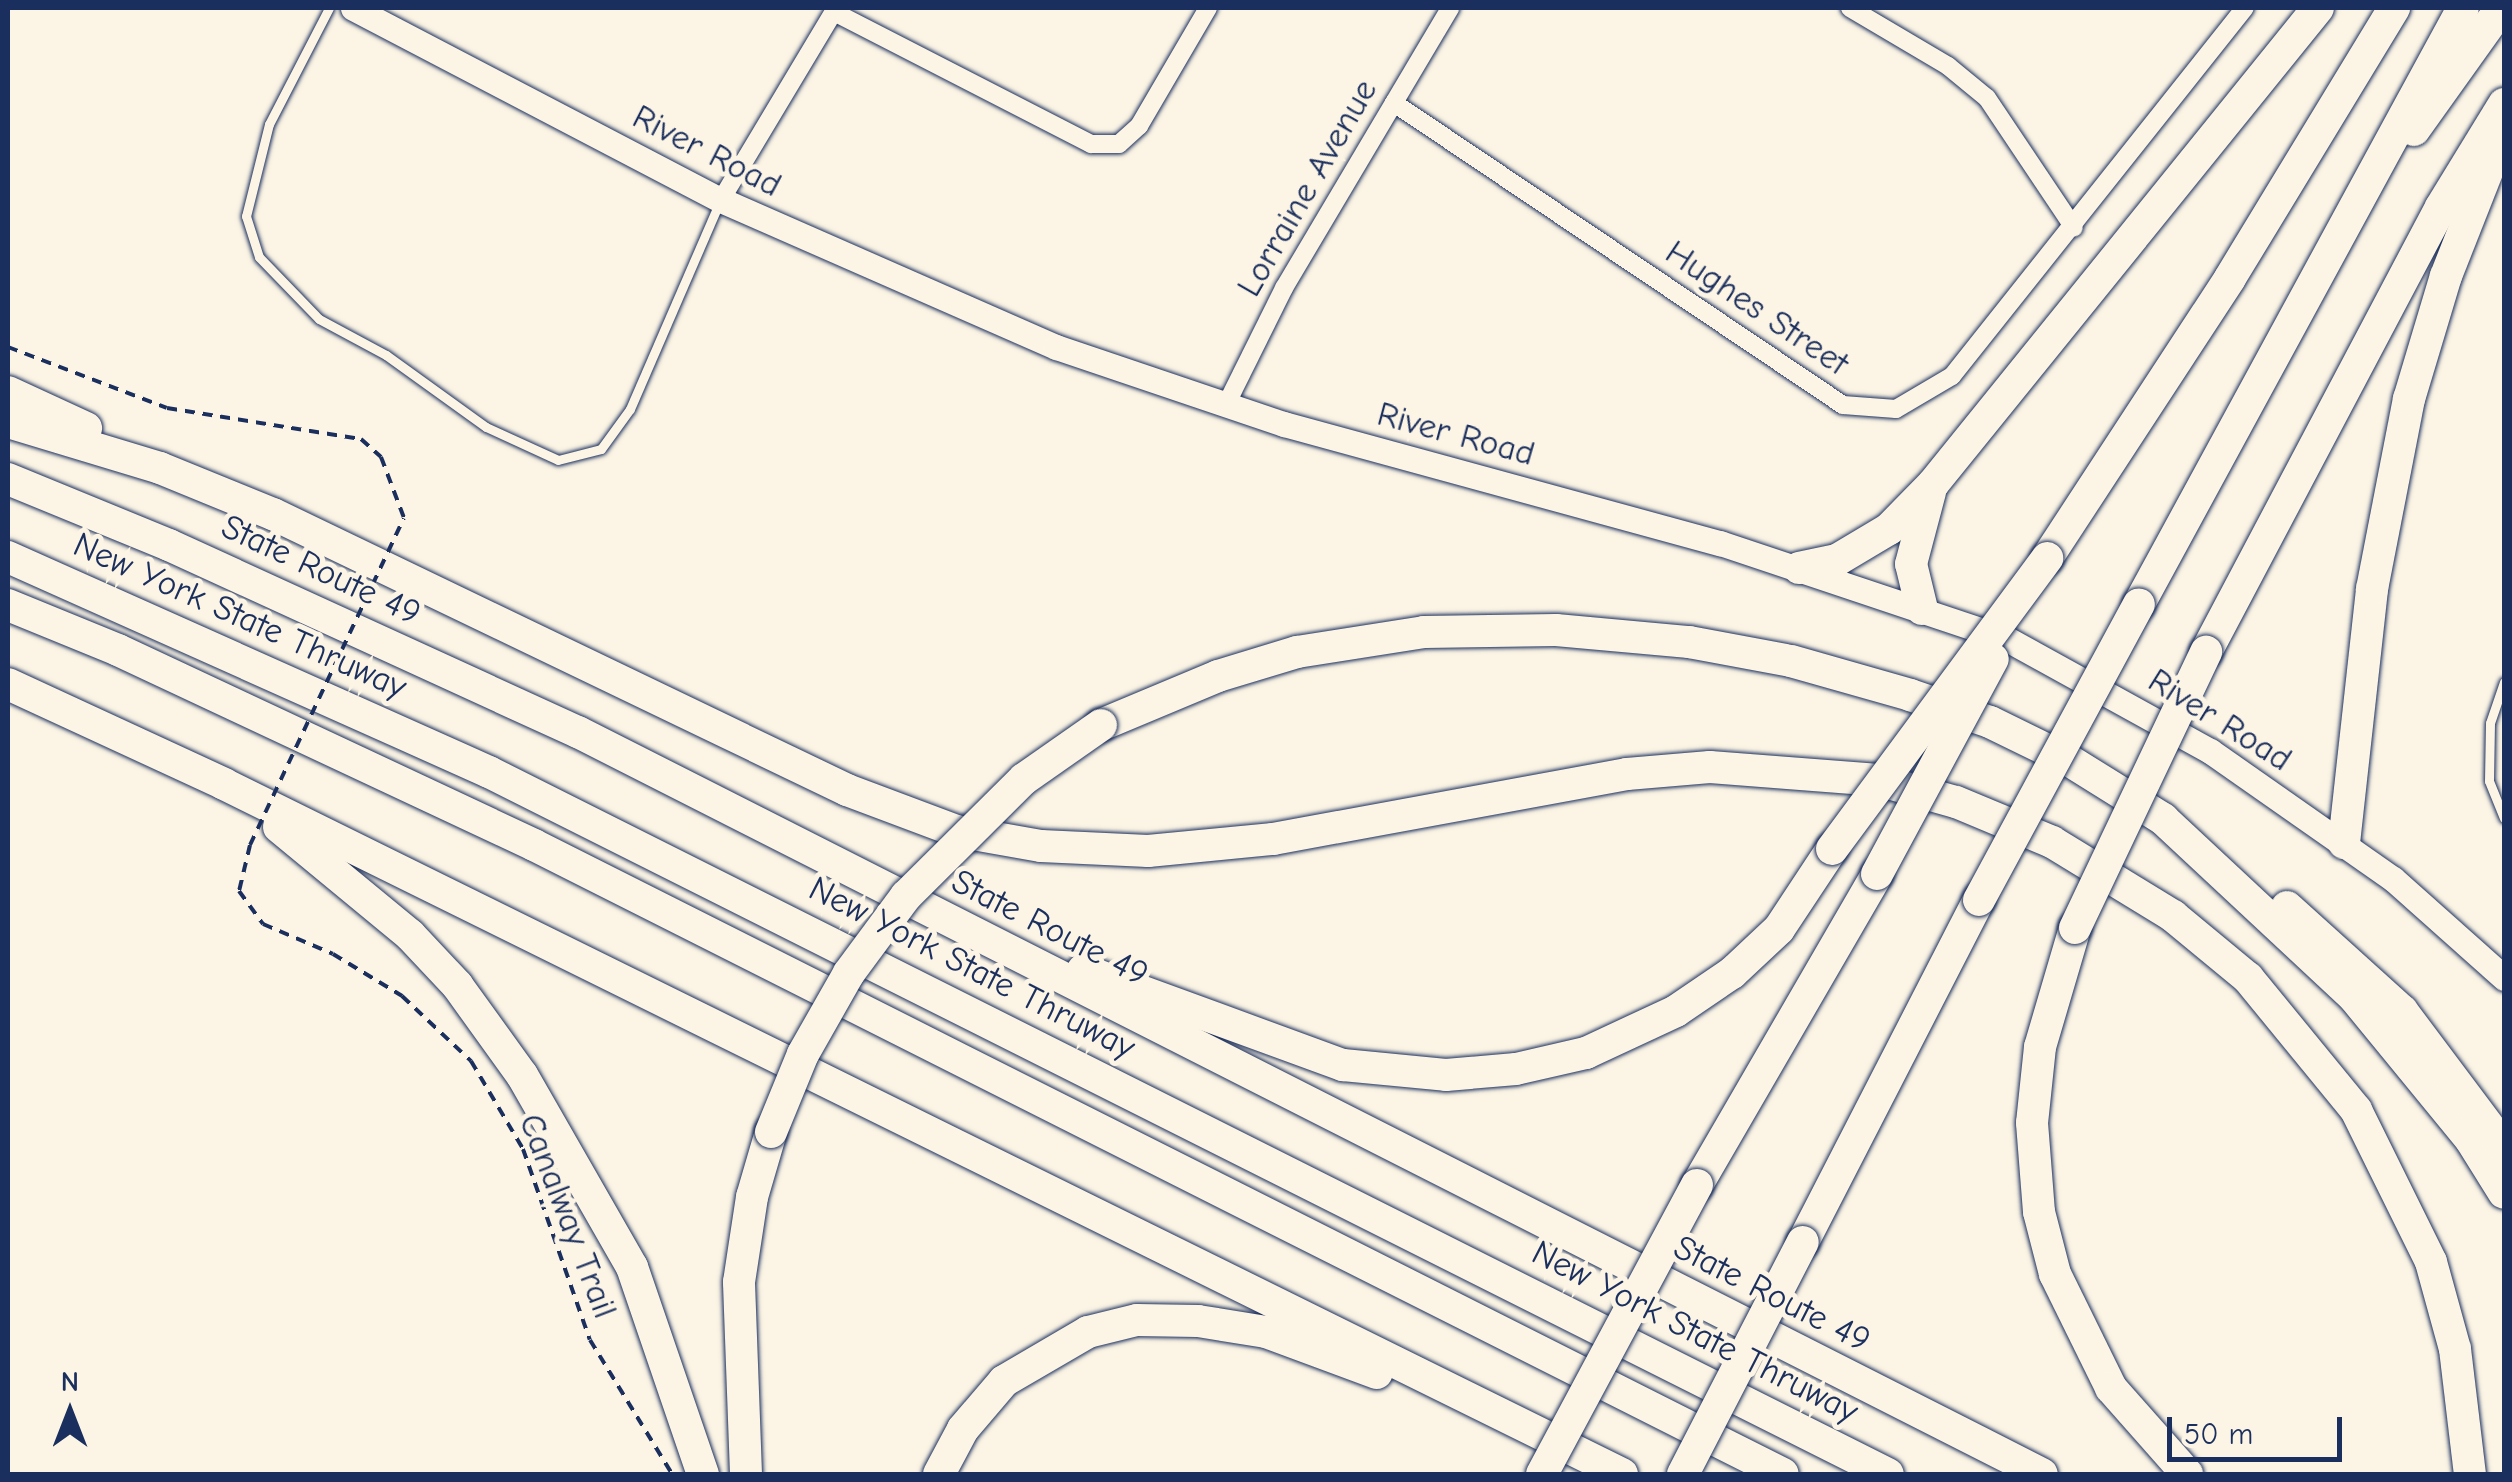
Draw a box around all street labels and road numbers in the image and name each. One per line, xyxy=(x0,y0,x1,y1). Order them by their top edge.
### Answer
street label: Lorraine Avenue xyxy=(1228,72,1386,304)
street label: River Road xyxy=(626,96,788,206)
street label: Hughes Street xyxy=(1657,231,1857,385)
street label: River Road xyxy=(1373,393,1539,475)
street label: State Route 49 xyxy=(215,505,427,635)
street label: New York State Thruway xyxy=(67,524,413,708)
street label: River Road xyxy=(2140,659,2300,781)
street label: State Route 49 xyxy=(945,860,1155,996)
street label: New York State Thruway xyxy=(802,867,1142,1069)
street label: Canalway Trail xyxy=(510,1108,626,1324)
street label: State Route 49 xyxy=(1667,1226,1877,1362)
street label: New York State Thruway xyxy=(1525,1231,1865,1433)

